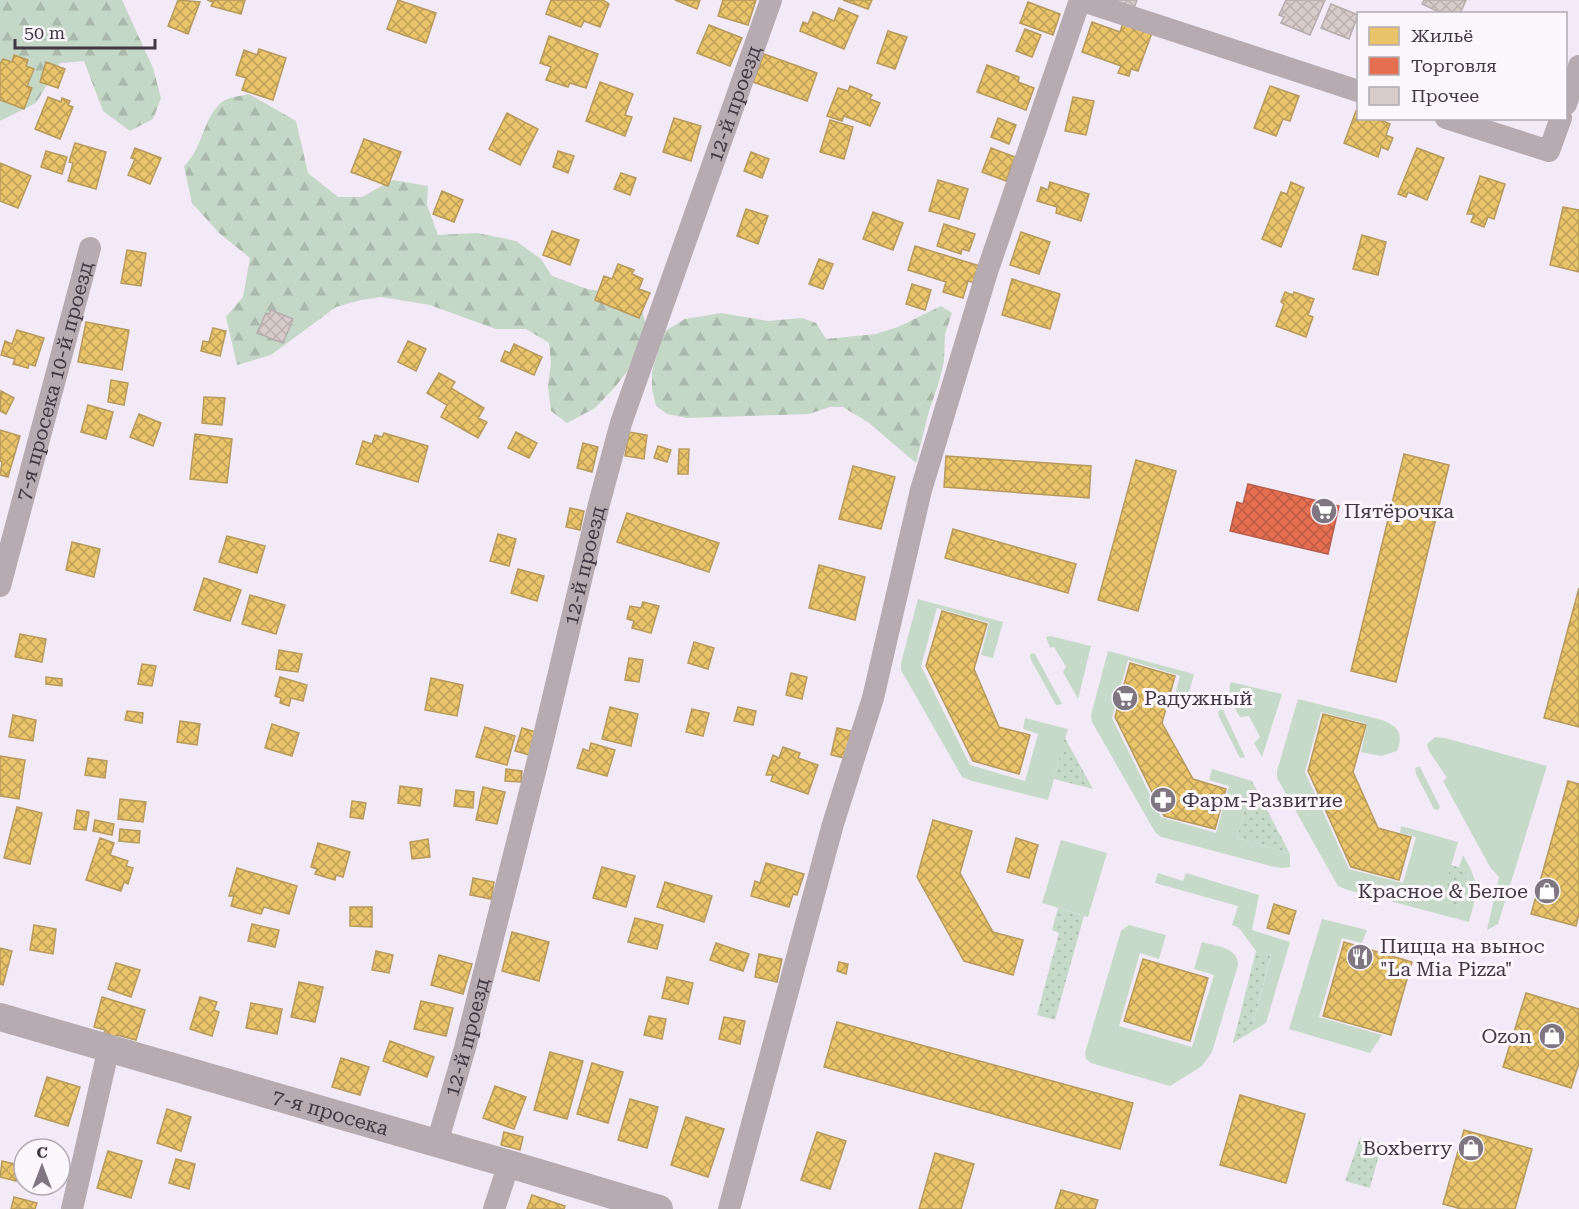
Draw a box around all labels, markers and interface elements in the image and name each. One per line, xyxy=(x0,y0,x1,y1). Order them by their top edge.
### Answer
scale bar xyxy=(15,12,154,50)
legend xyxy=(1357,12,1567,120)
text: 50 m xyxy=(24,22,65,43)
text: Жильё xyxy=(1411,25,1473,46)
street label: 12-й проезд xyxy=(703,42,766,165)
text: Торговля xyxy=(1411,55,1497,76)
text: Прочее xyxy=(1411,85,1479,106)
street label: 7-я просека 10-й проезд xyxy=(11,259,98,503)
supermarket icon: Пятёрочка xyxy=(1309,496,1339,526)
place label: Пятёрочка xyxy=(1344,499,1454,523)
street label: 12-й проезд xyxy=(559,503,610,628)
supermarket icon: Радужный xyxy=(1110,683,1140,713)
place label: Радужный xyxy=(1144,686,1253,710)
pharmacy icon: Фарм-Развитие xyxy=(1148,785,1178,815)
place label: Фарм-Развитие xyxy=(1182,788,1343,812)
shop icon: Красное & Белое xyxy=(1532,876,1562,906)
place label: Красное & Белое xyxy=(1358,879,1528,903)
place label: Пицца на вынос "La Mia Pizza" xyxy=(1380,934,1545,981)
restaurant icon: Пицца на вынос "La Mia Pizza" xyxy=(1345,942,1375,972)
street label: 12-й проезд xyxy=(439,975,494,1099)
shop icon: Ozon xyxy=(1537,1021,1567,1051)
place label: Ozon xyxy=(1482,1024,1532,1048)
street label: 7-я просека xyxy=(270,1084,391,1141)
shop icon: Boxberry xyxy=(1456,1133,1486,1163)
place label: Boxberry xyxy=(1363,1136,1452,1160)
north arrow xyxy=(12,1137,72,1197)
text: С xyxy=(36,1143,48,1162)

